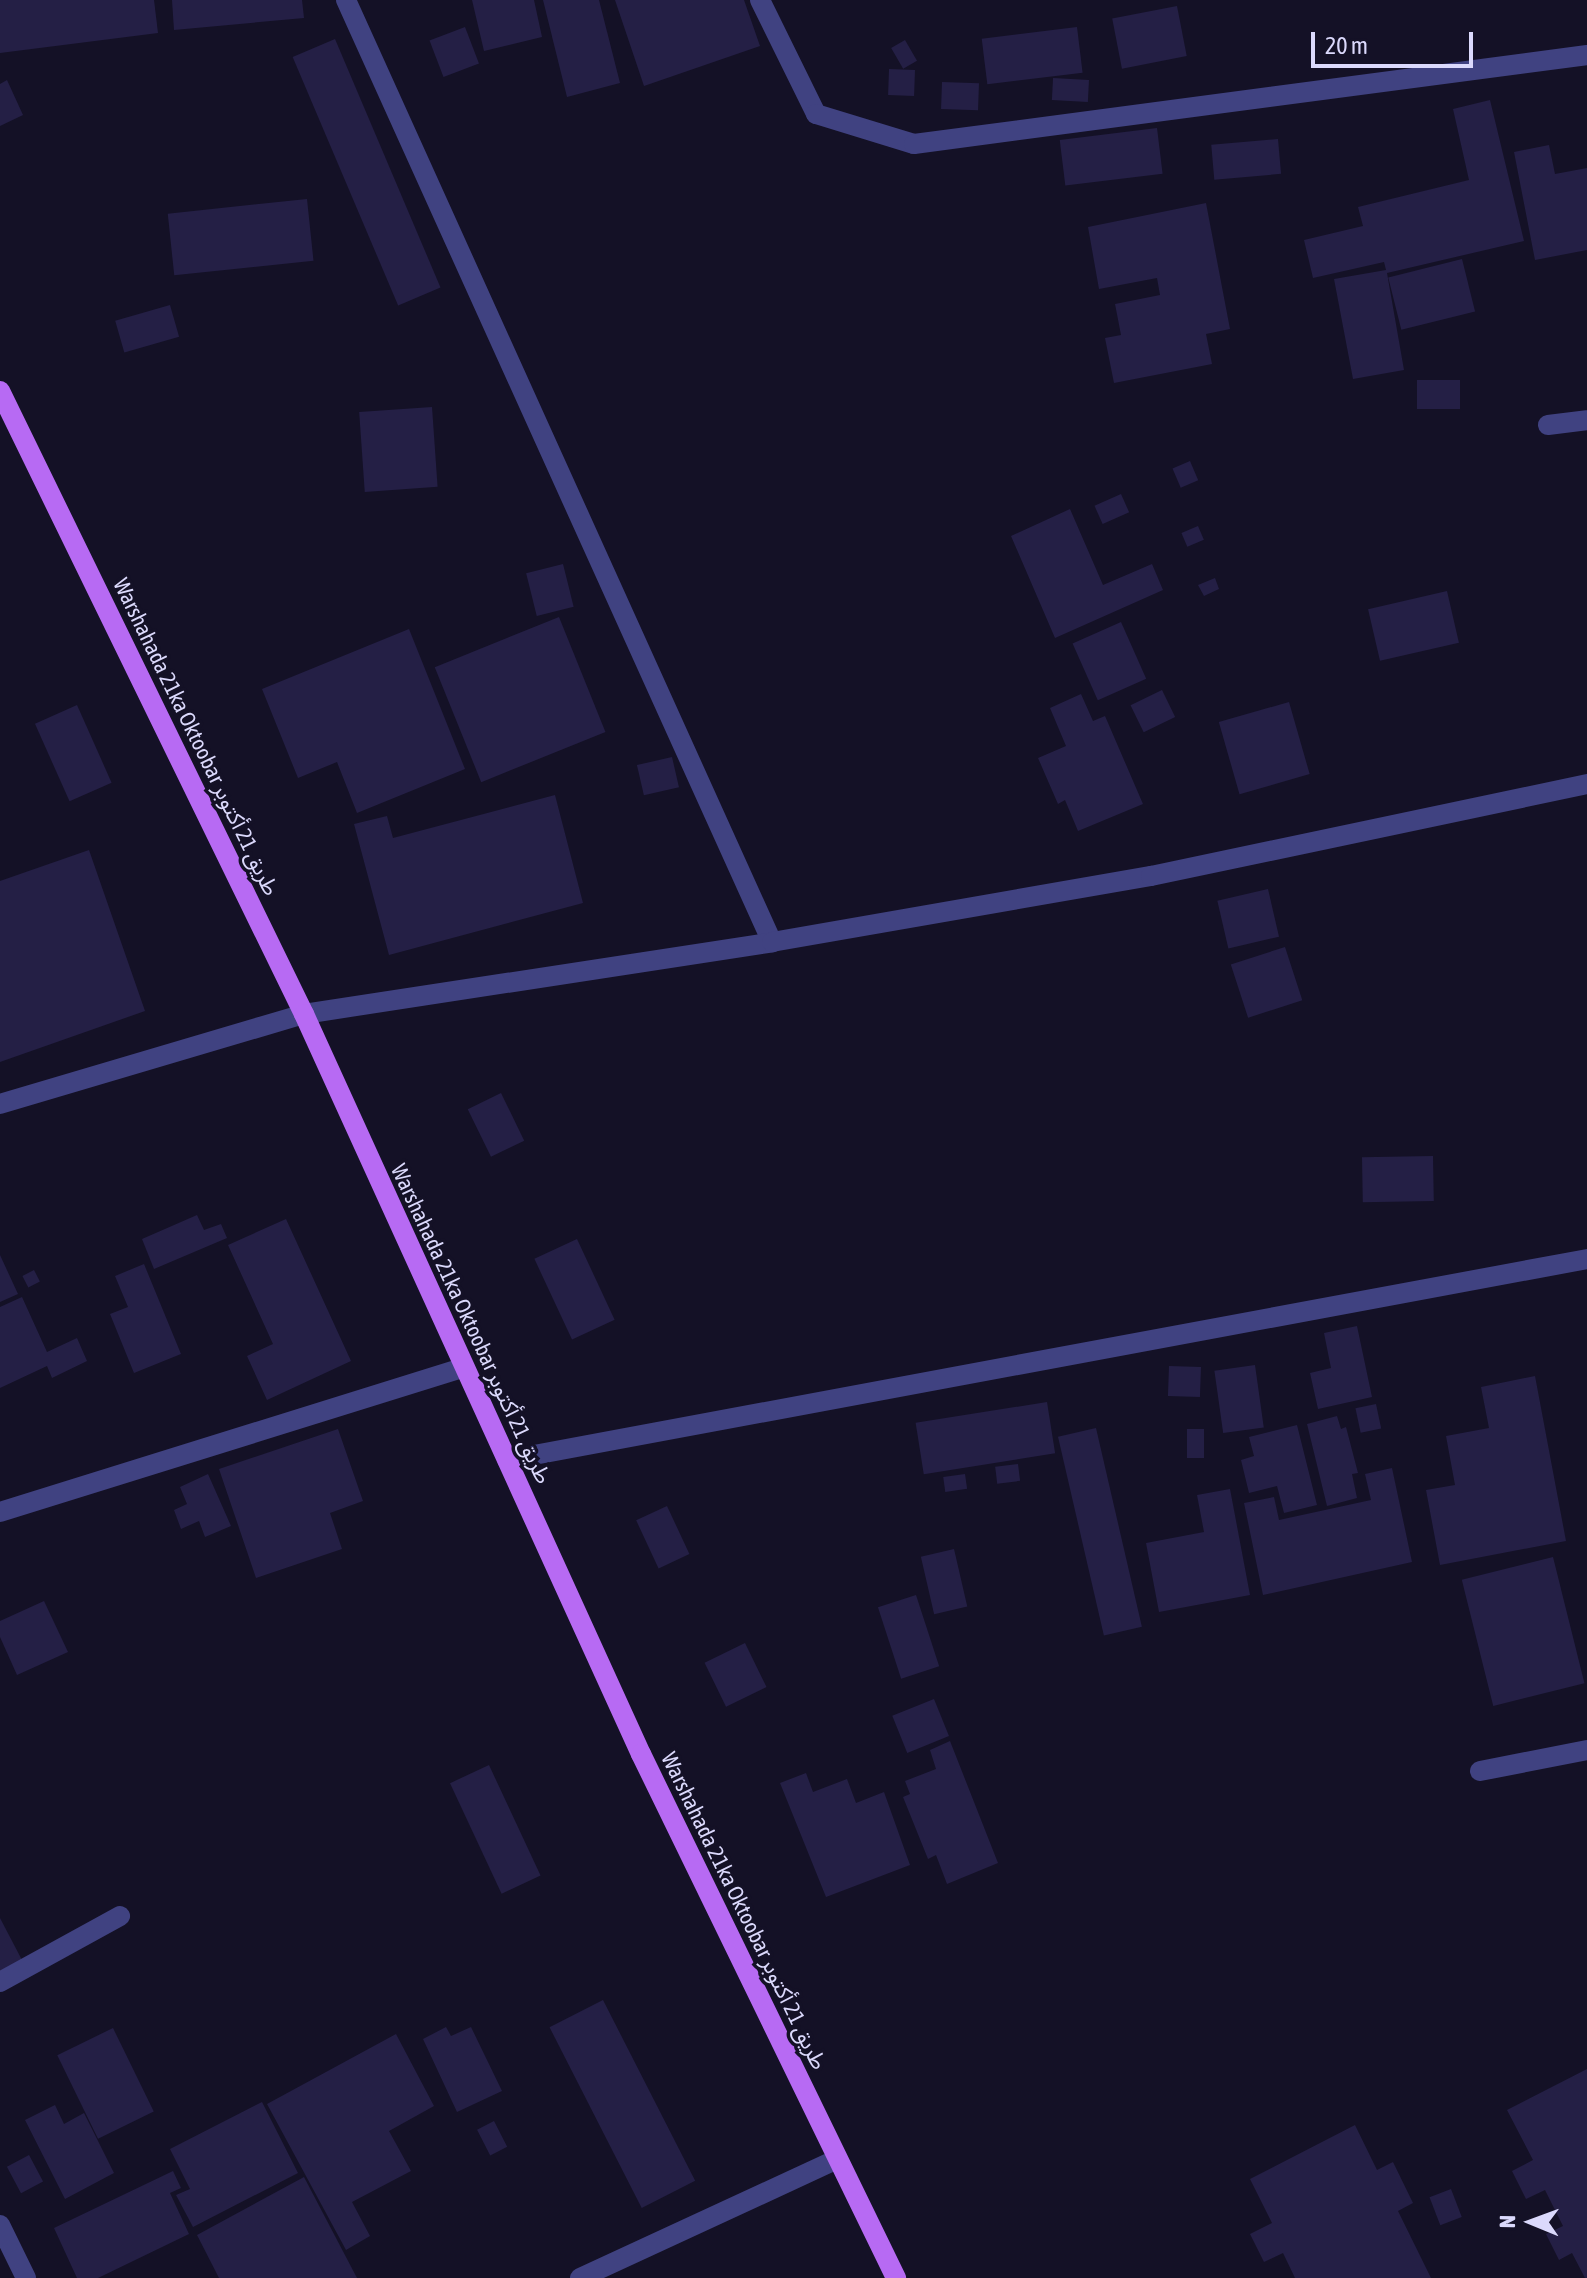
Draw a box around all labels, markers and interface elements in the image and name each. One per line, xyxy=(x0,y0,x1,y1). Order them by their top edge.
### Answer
scale bar xyxy=(1315,16,1477,66)
text: 20 m xyxy=(1325,32,1368,59)
street label: Warshahada 21ka Oktoobar طريق 21 أكتوبر xyxy=(107,574,285,900)
street label: Warshahada 21ka Oktoobar طريق 21 أكتوبر xyxy=(385,1160,557,1488)
street label: Warshahada 21ka Oktoobar طريق 21 أكتوبر xyxy=(655,1748,833,2074)
north arrow xyxy=(1491,2182,1571,2262)
text: N xyxy=(1494,2215,1520,2228)

